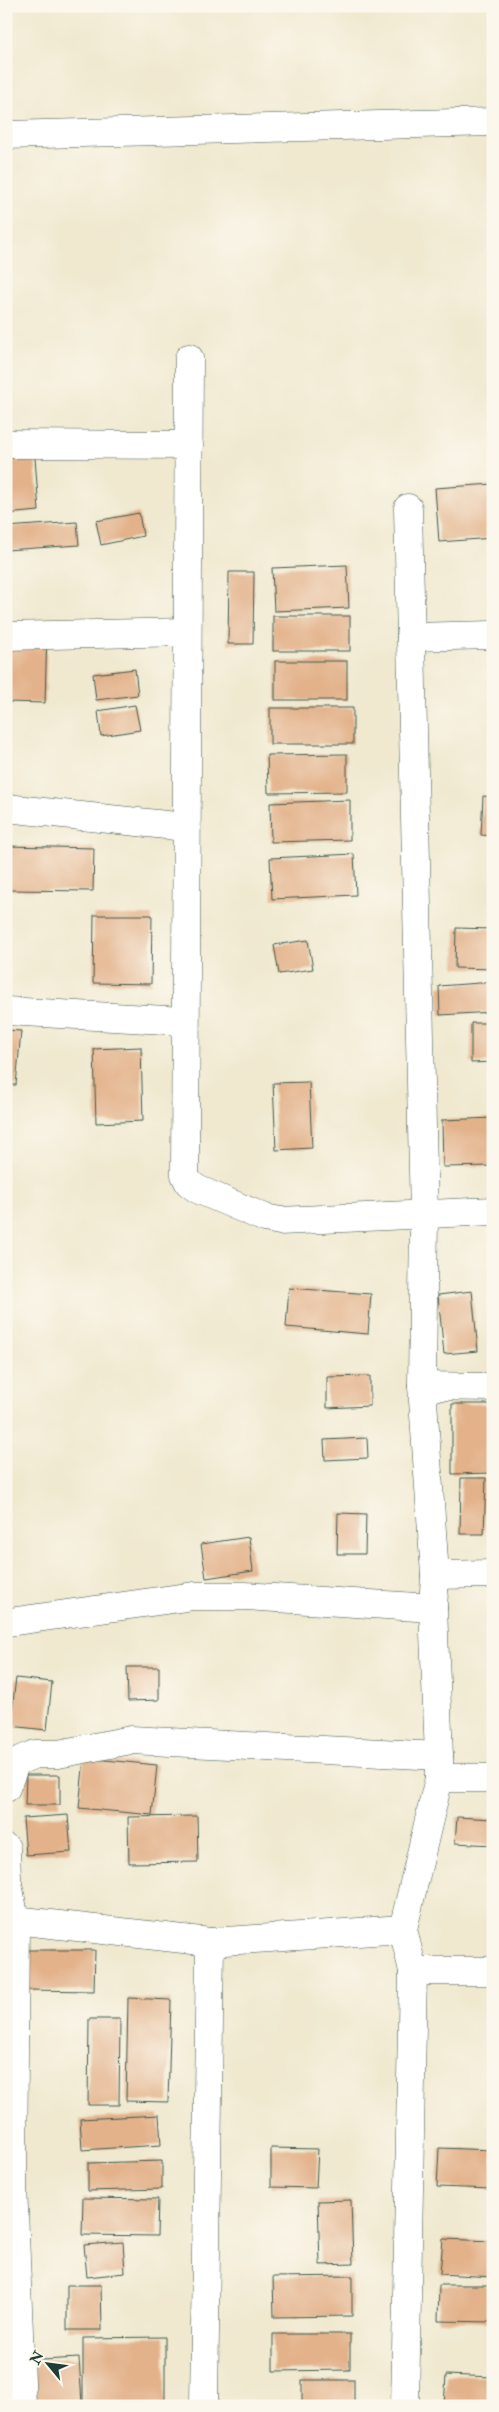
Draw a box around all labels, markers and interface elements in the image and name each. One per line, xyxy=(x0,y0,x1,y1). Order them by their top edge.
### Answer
north arrow xyxy=(22,2340,72,2390)
text: N xyxy=(26,2348,48,2368)

